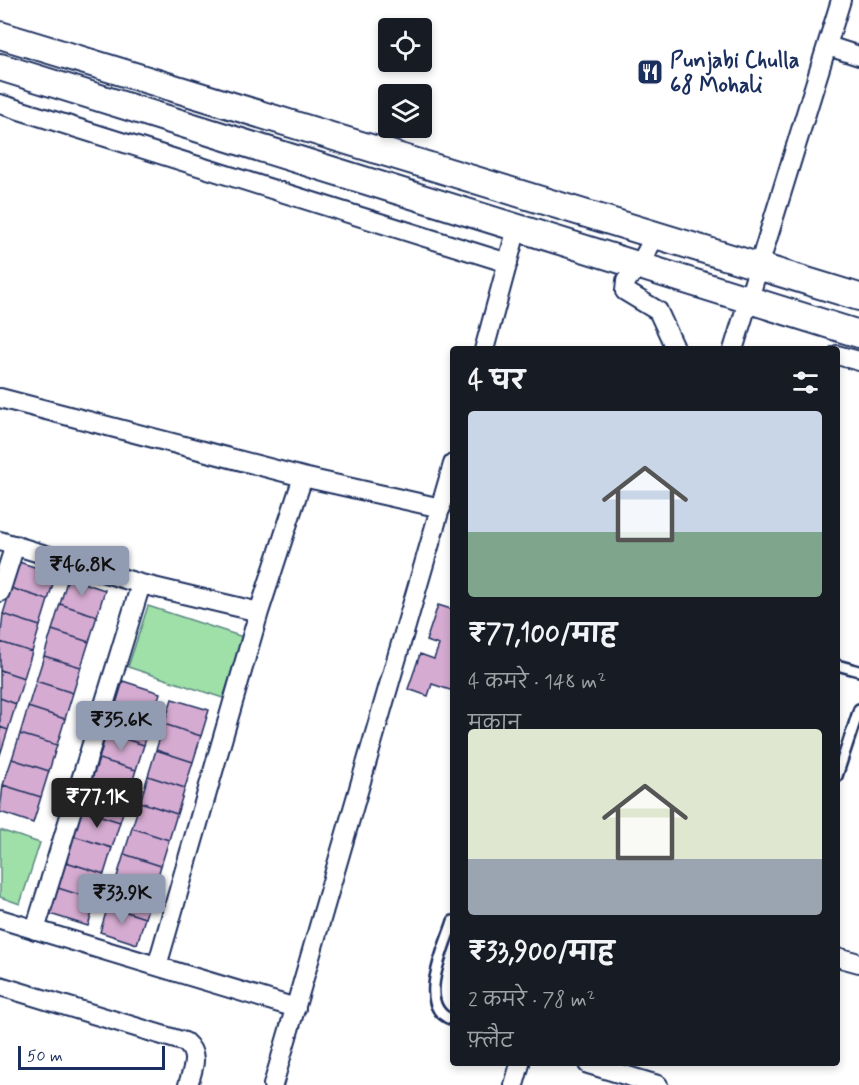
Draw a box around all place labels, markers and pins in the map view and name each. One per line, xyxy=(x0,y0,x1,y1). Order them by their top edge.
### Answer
place label: Punjabi Chulla 68 Mohali xyxy=(670,47,800,100)
restaurant icon: Punjabi Chulla 68 Mohali xyxy=(635,57,665,87)
pin: ₹46.8K xyxy=(33,546,131,597)
pin: ₹35.6K xyxy=(72,701,170,752)
pin: ₹77.1K xyxy=(48,778,146,829)
pin: ₹33.9K xyxy=(73,874,171,925)

